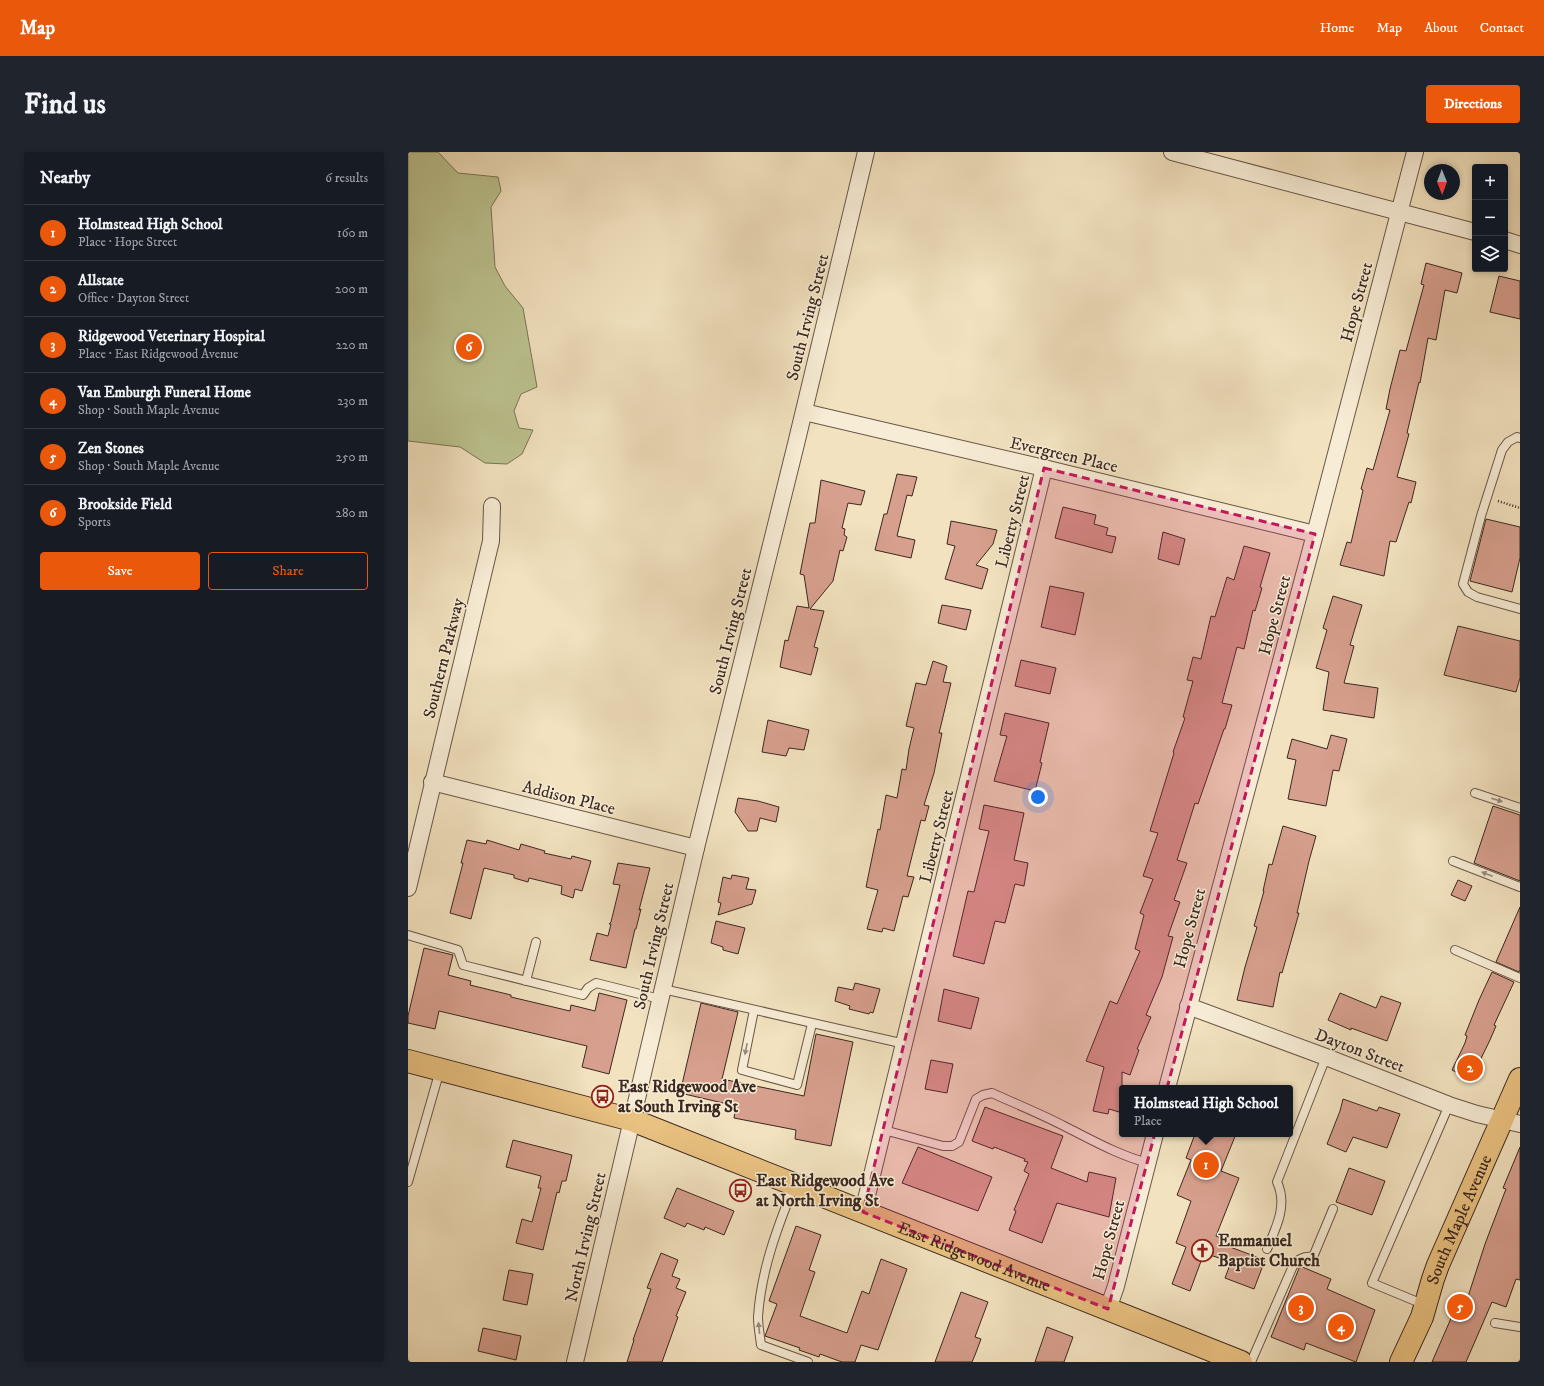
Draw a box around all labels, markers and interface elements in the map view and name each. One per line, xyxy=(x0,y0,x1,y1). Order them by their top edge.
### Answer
text: Map xyxy=(20,17,55,40)
text: Home xyxy=(1320,19,1354,37)
text: Map xyxy=(1376,19,1402,37)
text: About xyxy=(1424,19,1458,37)
text: Contact xyxy=(1480,19,1524,37)
button: Directions xyxy=(1426,85,1520,123)
text: Find us xyxy=(24,87,106,122)
north arrow xyxy=(1424,164,1460,200)
map controls xyxy=(1472,164,1508,272)
button: + xyxy=(1472,164,1508,200)
text: Nearby xyxy=(40,167,90,189)
text: 6 results xyxy=(325,170,368,186)
button: − xyxy=(1472,200,1508,236)
text: Holmstead High School xyxy=(78,215,223,234)
text: 1 xyxy=(51,225,55,241)
text: 160 m xyxy=(337,225,368,241)
text: Place · Hope Street xyxy=(78,234,177,250)
button: layers xyxy=(1472,236,1508,272)
street label: South Irving Street xyxy=(782,251,834,383)
street label: Hope Street xyxy=(1336,259,1378,345)
text: Allstate xyxy=(78,271,124,290)
text: 2 xyxy=(50,281,56,297)
text: 200 m xyxy=(335,281,368,297)
text: Office · Dayton Street xyxy=(78,290,189,306)
text: Ridgewood Veterinary Hospital xyxy=(78,327,265,346)
pin: 6 xyxy=(456,332,482,362)
text: 3 xyxy=(51,337,55,353)
text: 220 m xyxy=(336,337,368,353)
text: Place · East Ridgewood Avenue xyxy=(78,346,239,362)
text: Van Emburgh Funeral Home xyxy=(78,383,251,402)
text: 4 xyxy=(49,393,57,409)
text: 230 m xyxy=(337,393,368,409)
text: Shop · South Maple Avenue xyxy=(78,402,220,418)
street label: Evergreen Place xyxy=(1008,432,1120,478)
text: Zen Stones xyxy=(78,439,144,458)
text: 5 xyxy=(50,449,56,465)
text: 250 m xyxy=(336,449,368,465)
text: Shop · South Maple Avenue xyxy=(78,458,220,474)
street label: Liberty Street xyxy=(991,472,1035,570)
text: Brookside Field xyxy=(78,495,172,514)
text: 6 xyxy=(50,505,56,521)
text: 280 m xyxy=(336,505,368,521)
text: Sports xyxy=(78,514,111,530)
button: Save xyxy=(40,552,200,590)
button: Share xyxy=(208,552,368,590)
street label: South Irving Street xyxy=(705,565,757,697)
street label: Hope Street xyxy=(1254,572,1296,658)
street label: Southern Parkway xyxy=(418,595,470,721)
street label: Addison Place xyxy=(520,776,618,820)
street label: Liberty Street xyxy=(915,787,959,885)
your location xyxy=(1028,787,1048,807)
one-way arrow xyxy=(1492,798,1504,804)
one-way arrow xyxy=(1480,870,1492,876)
street label: South Irving Street xyxy=(629,880,679,1012)
street label: Hope Street xyxy=(1169,885,1211,971)
street label: Dayton Street xyxy=(1312,1024,1408,1078)
one-way arrow xyxy=(743,1043,749,1055)
pin: 2 xyxy=(1457,1053,1483,1083)
place label: East Ridgewood Ave at South Irving St xyxy=(618,1076,756,1118)
bus stop icon: East Ridgewood Ave at South Irving St xyxy=(590,1083,616,1109)
popup xyxy=(1119,1085,1293,1137)
text: Holmstead High School xyxy=(1134,1094,1278,1113)
text: Place xyxy=(1134,1113,1162,1129)
pin: 1 xyxy=(1193,1150,1219,1180)
street label: South Maple Avenue xyxy=(1422,1151,1497,1287)
street label: North Irving Street xyxy=(560,1170,612,1304)
place label: East Ridgewood Ave at North Irving St xyxy=(756,1170,894,1212)
bus stop icon: East Ridgewood Ave at North Irving St xyxy=(728,1177,754,1203)
street label: Hope Street xyxy=(1088,1197,1130,1283)
street label: East Ridgewood Avenue xyxy=(895,1217,1053,1297)
place label: Emmanuel Baptist Church xyxy=(1218,1230,1320,1272)
church icon: Emmanuel Baptist Church xyxy=(1189,1237,1215,1263)
pin: 5 xyxy=(1447,1292,1473,1322)
pin: 3 xyxy=(1288,1293,1314,1323)
pin: 4 xyxy=(1328,1312,1354,1342)
one-way arrow xyxy=(756,1322,762,1334)

